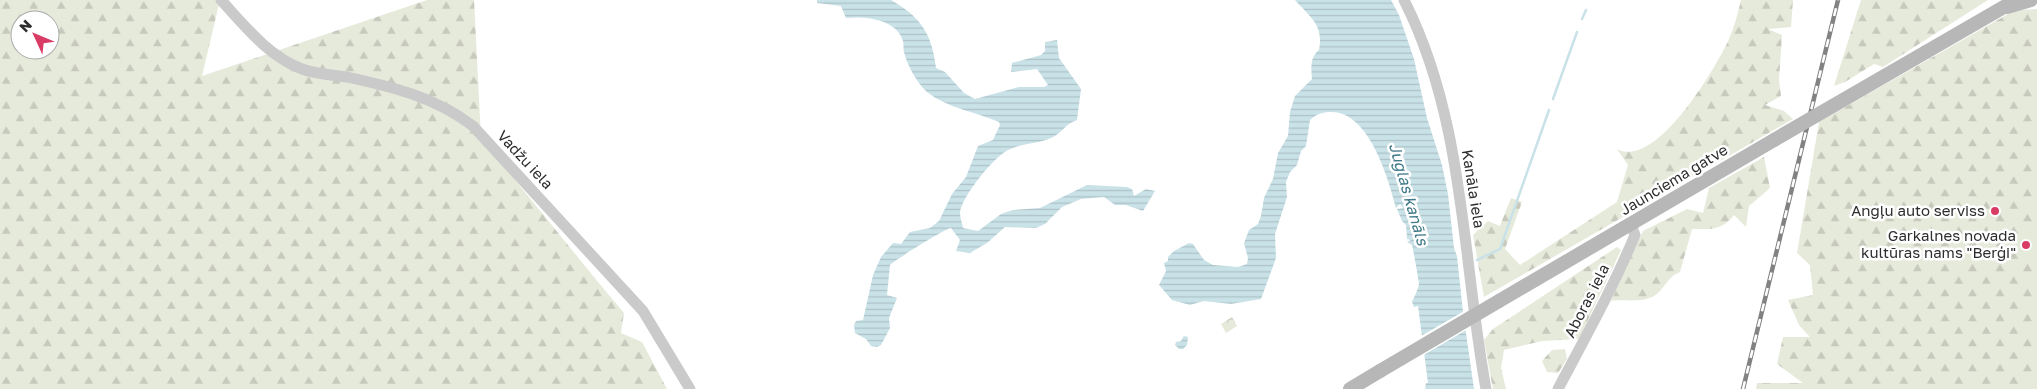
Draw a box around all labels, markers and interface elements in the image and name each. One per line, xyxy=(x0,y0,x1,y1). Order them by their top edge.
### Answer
north arrow xyxy=(10,10,60,60)
text: N xyxy=(15,16,35,35)
street label: Vadžu iela xyxy=(494,126,557,192)
street label: Jaunciema gatve xyxy=(1616,140,1731,218)
water label: Juglas kanāls xyxy=(1385,141,1434,249)
street label: Kanāla iela xyxy=(1459,148,1489,229)
place label: Angļu auto serviss xyxy=(1851,201,1985,219)
marker: Angļu auto serviss xyxy=(1989,205,2001,217)
place label: Garkalnes novada kultūras nams "Berģi" xyxy=(1861,226,2016,261)
marker: Garkalnes novada kultūras nams "Berģi" xyxy=(2020,239,2032,251)
street label: Aboras iela xyxy=(1560,261,1612,340)

